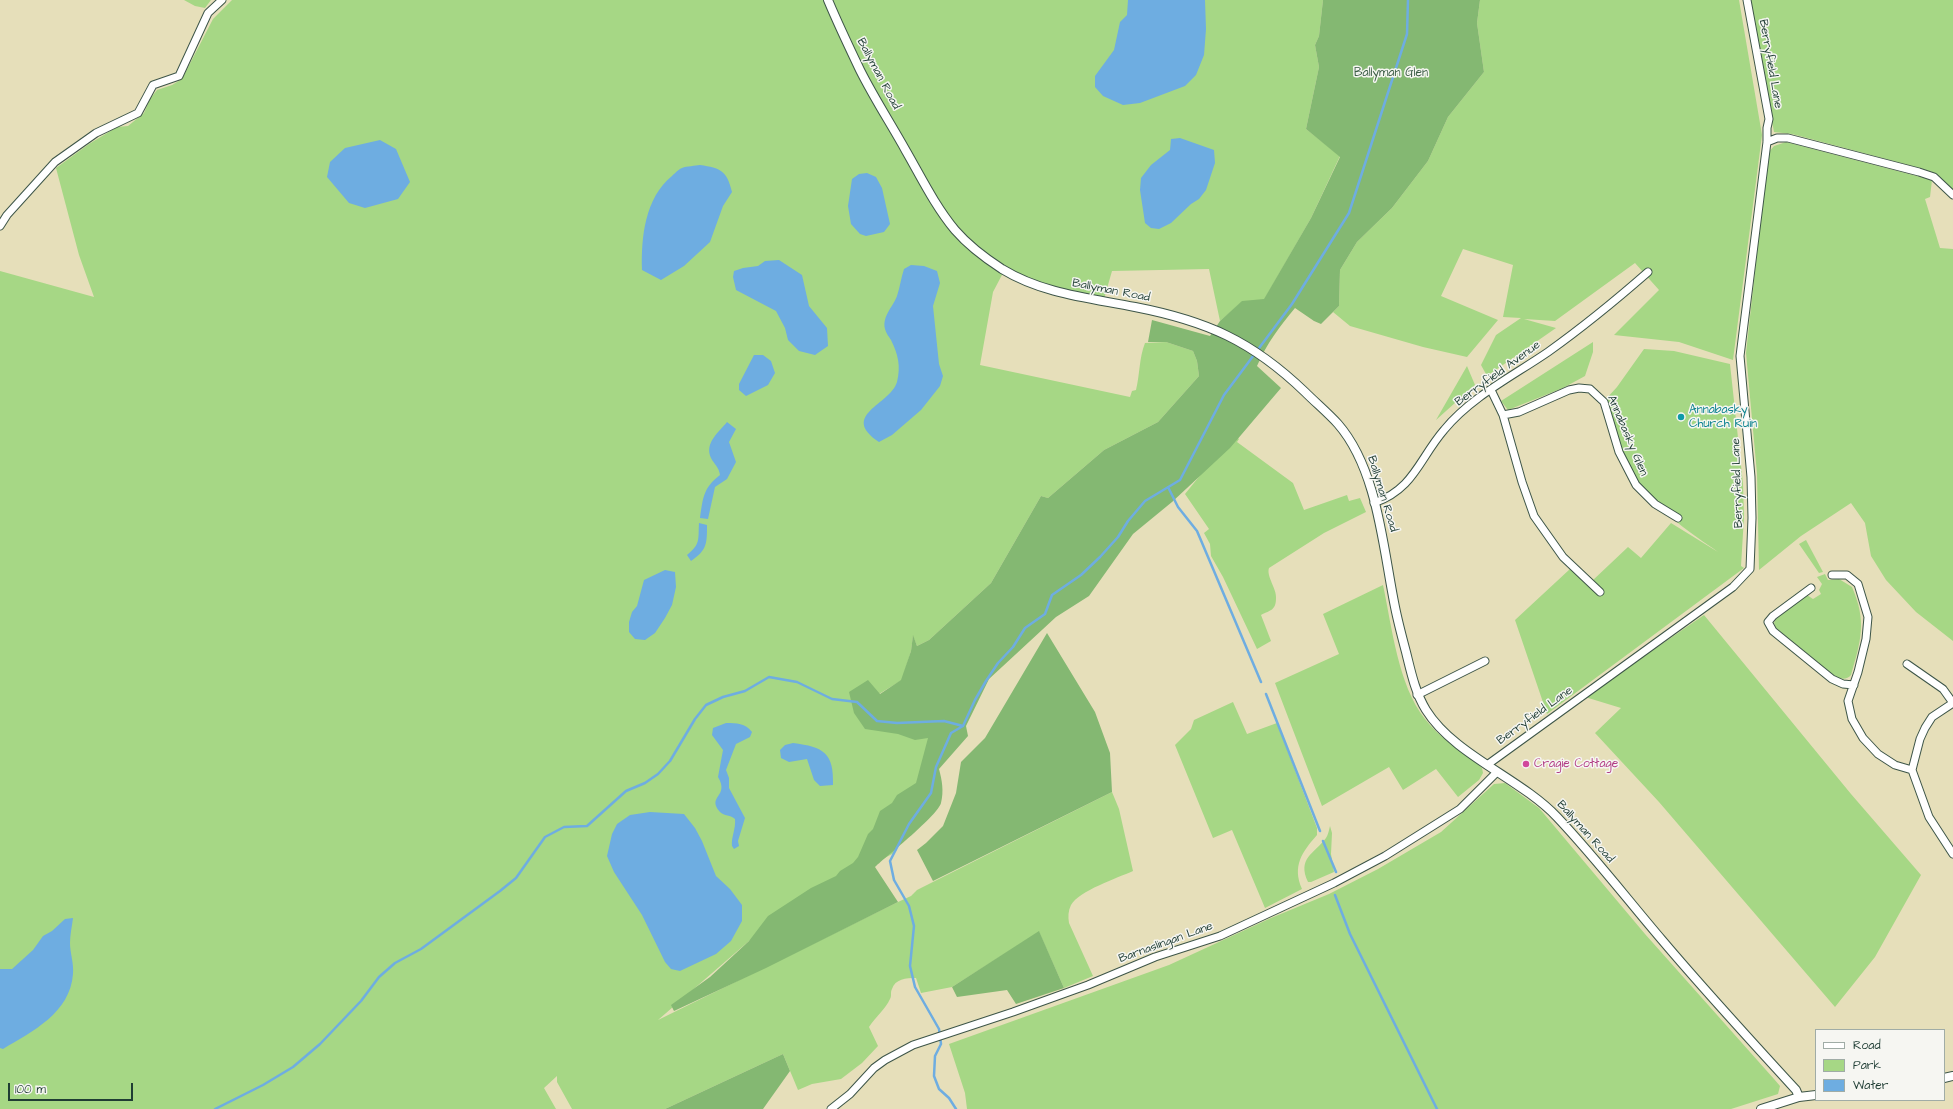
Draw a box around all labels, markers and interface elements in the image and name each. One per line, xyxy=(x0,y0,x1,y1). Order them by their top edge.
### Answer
street label: Berryfield Lane xyxy=(1755,18,1785,110)
street label: Ballyman Road xyxy=(853,36,903,112)
park label: Ballyman Glen xyxy=(1354,66,1428,80)
street label: Ballyman Road xyxy=(1071,276,1151,306)
street label: Berryfield Avenue xyxy=(1452,338,1544,410)
street label: Annabasky Glen xyxy=(1604,394,1650,478)
place label: Annabasky Church Ruin xyxy=(1689,403,1757,431)
marker: Annabasky Church Ruin xyxy=(1676,412,1686,422)
street label: Berryfield Lane xyxy=(1729,438,1747,528)
street label: Ballyman Road xyxy=(1364,454,1400,534)
street label: Berryfield Lane xyxy=(1494,684,1576,748)
place label: Cragie Cottage xyxy=(1534,757,1618,771)
marker: Cragie Cottage xyxy=(1521,759,1531,769)
street label: Ballyman Road xyxy=(1553,798,1617,866)
street label: Barnaslingan Lane xyxy=(1117,919,1215,967)
legend xyxy=(1815,1029,1945,1101)
text: Road xyxy=(1853,1037,1881,1054)
text: Park xyxy=(1853,1057,1881,1074)
scale bar xyxy=(10,1075,135,1101)
text: Water xyxy=(1853,1077,1888,1094)
text: 100 m xyxy=(15,1081,46,1098)

